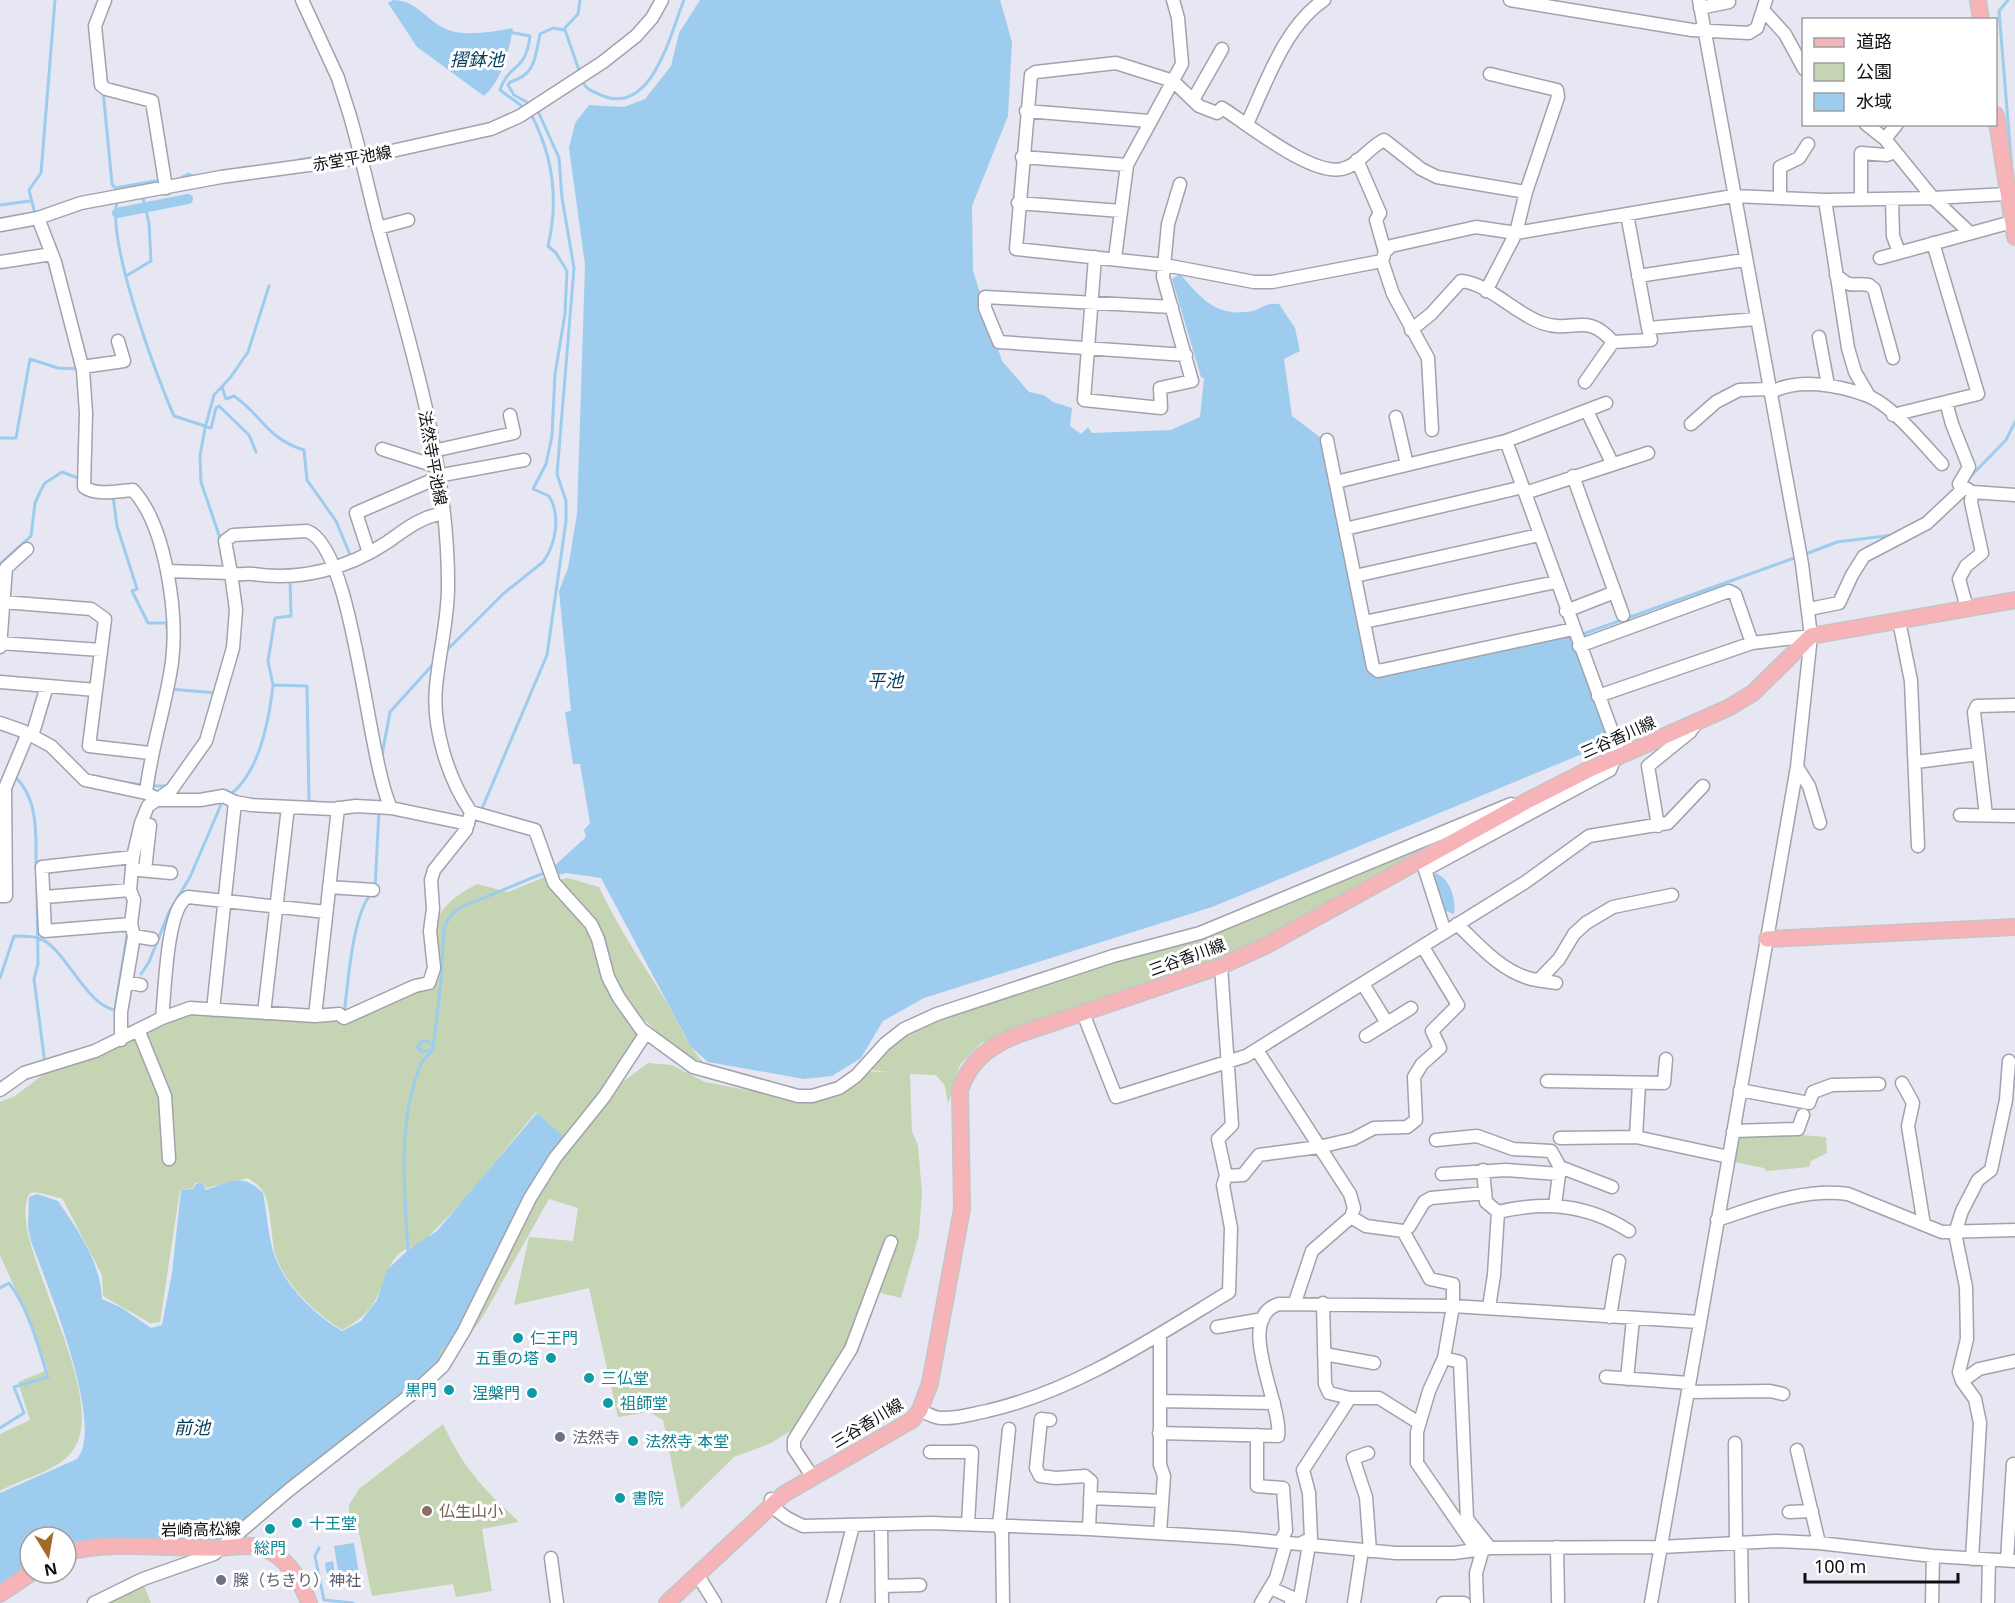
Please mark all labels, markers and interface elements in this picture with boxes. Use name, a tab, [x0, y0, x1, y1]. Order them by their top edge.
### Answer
legend	[1802, 18, 1997, 126]
text: 道路	[1856, 29, 1892, 53]
water label: 摺鉢池	[450, 47, 506, 71]
text: 公園	[1856, 59, 1892, 83]
text: 水域	[1856, 89, 1892, 113]
street label: 赤堂平池線	[311, 140, 393, 176]
street label: 法然寺平池線	[414, 409, 452, 507]
water label: 平池	[867, 668, 905, 692]
street label: 三谷香川線	[1577, 711, 1659, 763]
street label: 三谷香川線	[1146, 933, 1228, 981]
place label: 仁王門	[530, 1327, 578, 1349]
marker: 仁王門	[511, 1331, 525, 1345]
place label: 五重の塔	[475, 1347, 539, 1369]
marker: 五重の塔	[544, 1351, 558, 1365]
place label: 三仏堂	[601, 1367, 649, 1389]
marker: 三仏堂	[582, 1371, 596, 1385]
place label: 黒門	[405, 1379, 437, 1401]
place label: 涅槃門	[472, 1382, 520, 1404]
marker: 黒門	[442, 1383, 456, 1397]
marker: 涅槃門	[525, 1386, 539, 1400]
place label: 祖師堂	[620, 1392, 668, 1414]
street label: 三谷香川線	[827, 1393, 907, 1453]
marker: 祖師堂	[601, 1396, 615, 1410]
water label: 前池	[174, 1415, 212, 1439]
place label: 法然寺	[572, 1426, 620, 1448]
marker: 法然寺	[553, 1430, 567, 1444]
place label: 法然寺 本堂	[645, 1430, 729, 1452]
marker: 法然寺 本堂	[626, 1434, 640, 1448]
place label: 書院	[632, 1487, 664, 1509]
marker: 書院	[613, 1491, 627, 1505]
place label: 仏生山小	[439, 1500, 503, 1522]
marker: 仏生山小	[420, 1504, 434, 1518]
place label: 十王堂	[309, 1512, 357, 1534]
marker: 十王堂	[290, 1516, 304, 1530]
street label: 岩崎高松線	[161, 1517, 241, 1541]
marker: 総門	[263, 1522, 277, 1536]
north arrow	[18, 1525, 78, 1585]
place label: 総門	[254, 1537, 286, 1559]
scale bar	[1805, 1546, 1958, 1584]
text: 100 m	[1814, 1554, 1866, 1578]
text: N	[42, 1558, 59, 1582]
place label: 榺（ちきり）神社	[233, 1569, 361, 1591]
marker: 榺（ちきり）神社	[214, 1573, 228, 1587]

